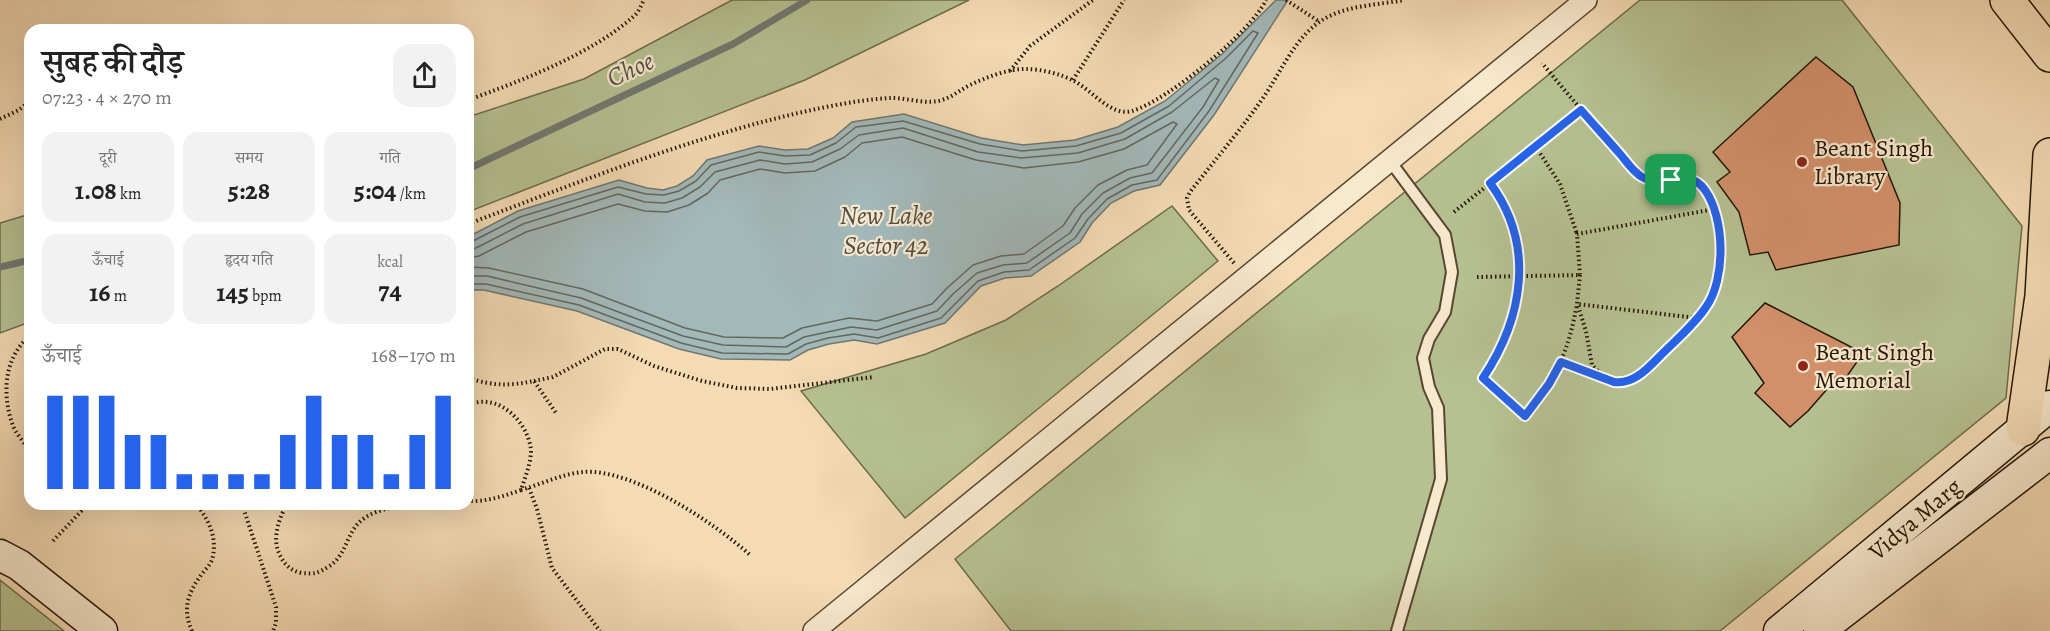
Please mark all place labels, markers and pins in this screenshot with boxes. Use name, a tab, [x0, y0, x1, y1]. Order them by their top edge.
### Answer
place label: Beant Singh Library	[1814, 132, 1933, 192]
pin	[1645, 154, 1696, 205]
marker: Beant Singh Library	[1795, 155, 1809, 169]
place label: Beant Singh Memorial	[1815, 336, 1934, 396]
marker: Beant Singh Memorial	[1796, 359, 1810, 373]

